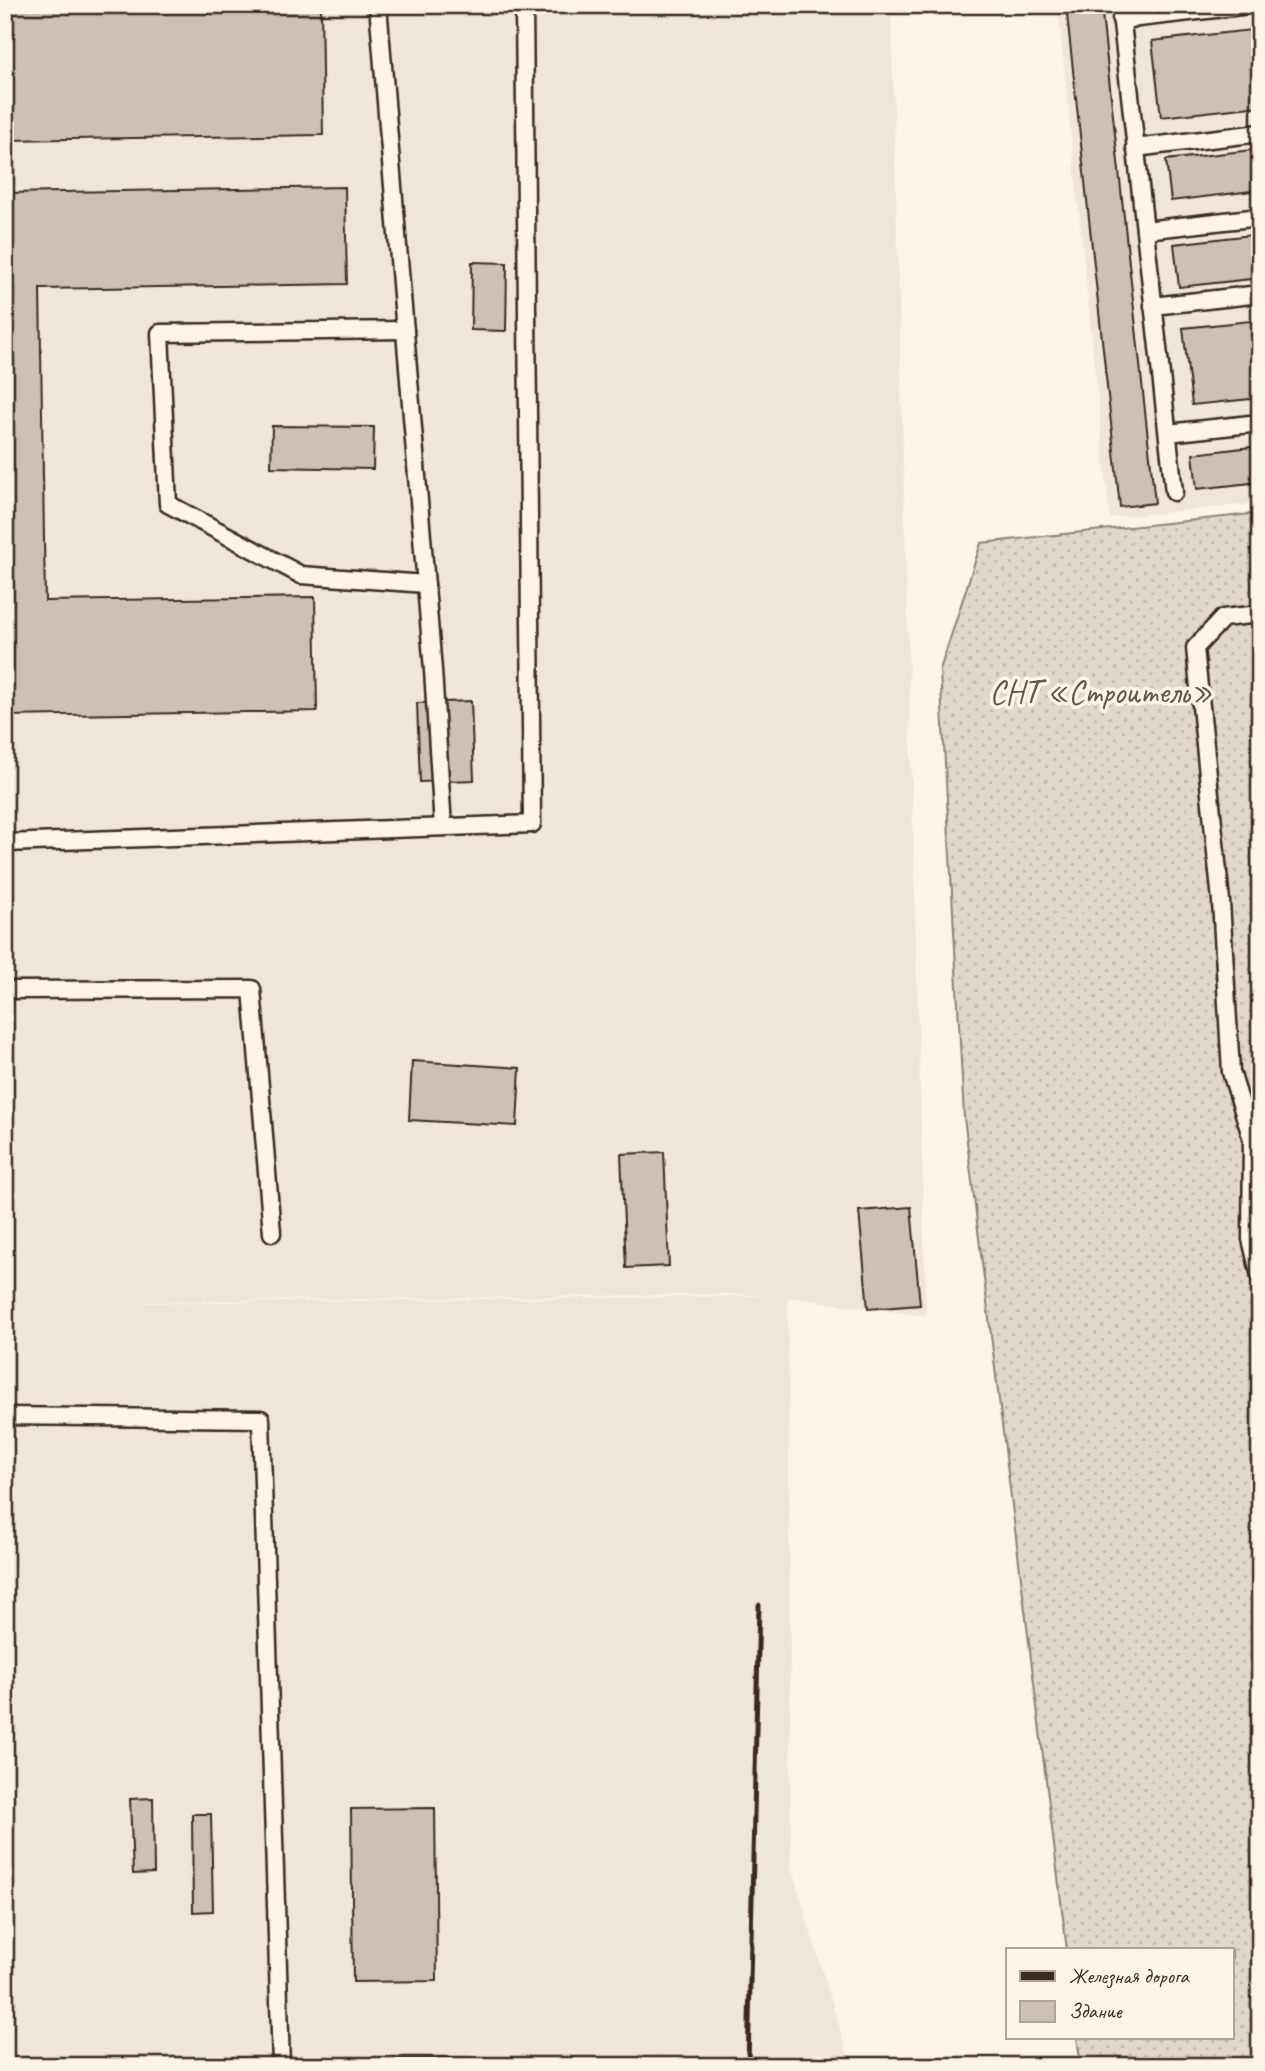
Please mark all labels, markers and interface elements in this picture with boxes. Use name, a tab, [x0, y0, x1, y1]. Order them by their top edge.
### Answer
park label: СНТ «Строитель»	[989, 671, 1213, 713]
legend	[1006, 1948, 1234, 2039]
text: Железная дорога	[1069, 1963, 1190, 1989]
text: Здание	[1069, 1998, 1123, 2024]

